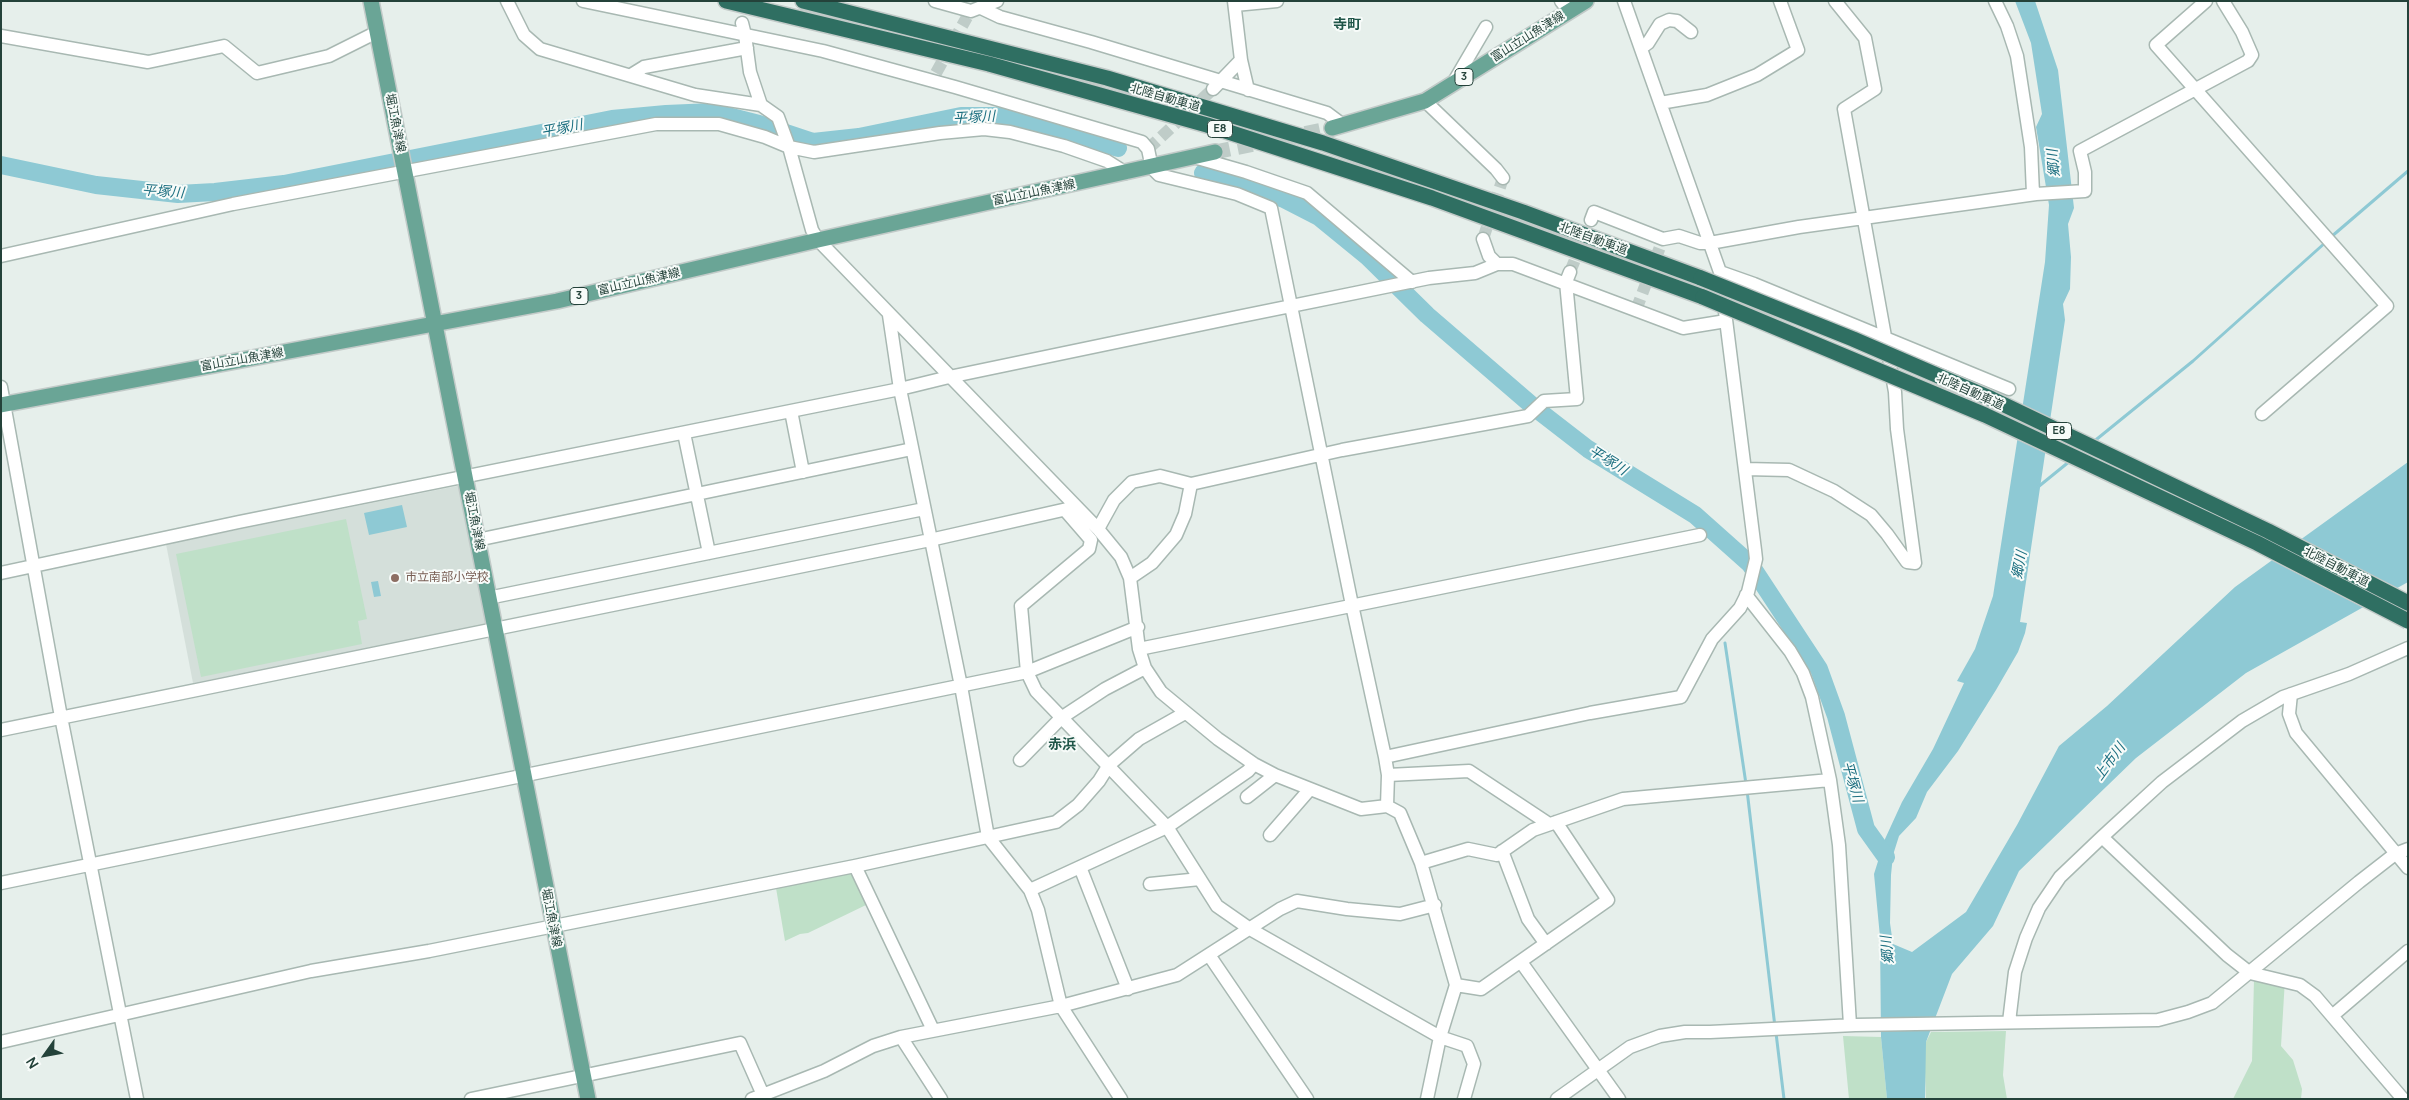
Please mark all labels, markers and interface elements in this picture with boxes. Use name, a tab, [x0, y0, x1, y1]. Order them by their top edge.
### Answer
street label: 富山立山魚津線	[1489, 9, 1567, 65]
district label: 寺町	[1333, 17, 1361, 33]
road number: 3	[1455, 68, 1473, 86]
street label: 北陸自動車道	[1128, 81, 1202, 115]
street label: 堀江魚津線	[382, 92, 408, 154]
water label: 平塚川	[953, 109, 995, 127]
water label: 平塚川	[540, 117, 584, 141]
road number: E8	[1208, 120, 1232, 138]
water label: 郷川	[2044, 148, 2064, 178]
street label: 富山立山魚津線	[991, 177, 1077, 209]
water label: 平塚川	[141, 182, 185, 202]
street label: 北陸自動車道	[1557, 220, 1629, 258]
street label: 富山立山魚津線	[596, 266, 682, 298]
road number: 3	[570, 288, 588, 304]
street label: 富山立山魚津線	[199, 346, 285, 374]
street label: 北陸自動車道	[1934, 371, 2006, 413]
road number: E8	[2046, 422, 2072, 440]
water label: 平塚川	[1586, 443, 1630, 479]
street label: 堀江魚津線	[461, 490, 487, 552]
street label: 北陸自動車道	[2301, 544, 2371, 590]
water label: 郷川	[2009, 550, 2031, 580]
place label: 市立南部小学校	[405, 571, 489, 585]
marker: 市立南部小学校	[389, 572, 401, 584]
district label: 赤浜	[1048, 737, 1076, 753]
water label: 上市川	[2091, 740, 2129, 784]
water label: 平塚川	[1838, 759, 1866, 805]
street label: 堀江魚津線	[538, 887, 564, 949]
water label: 郷川	[1878, 935, 1898, 965]
north arrow	[20, 1030, 70, 1080]
text: N	[21, 1054, 43, 1073]

